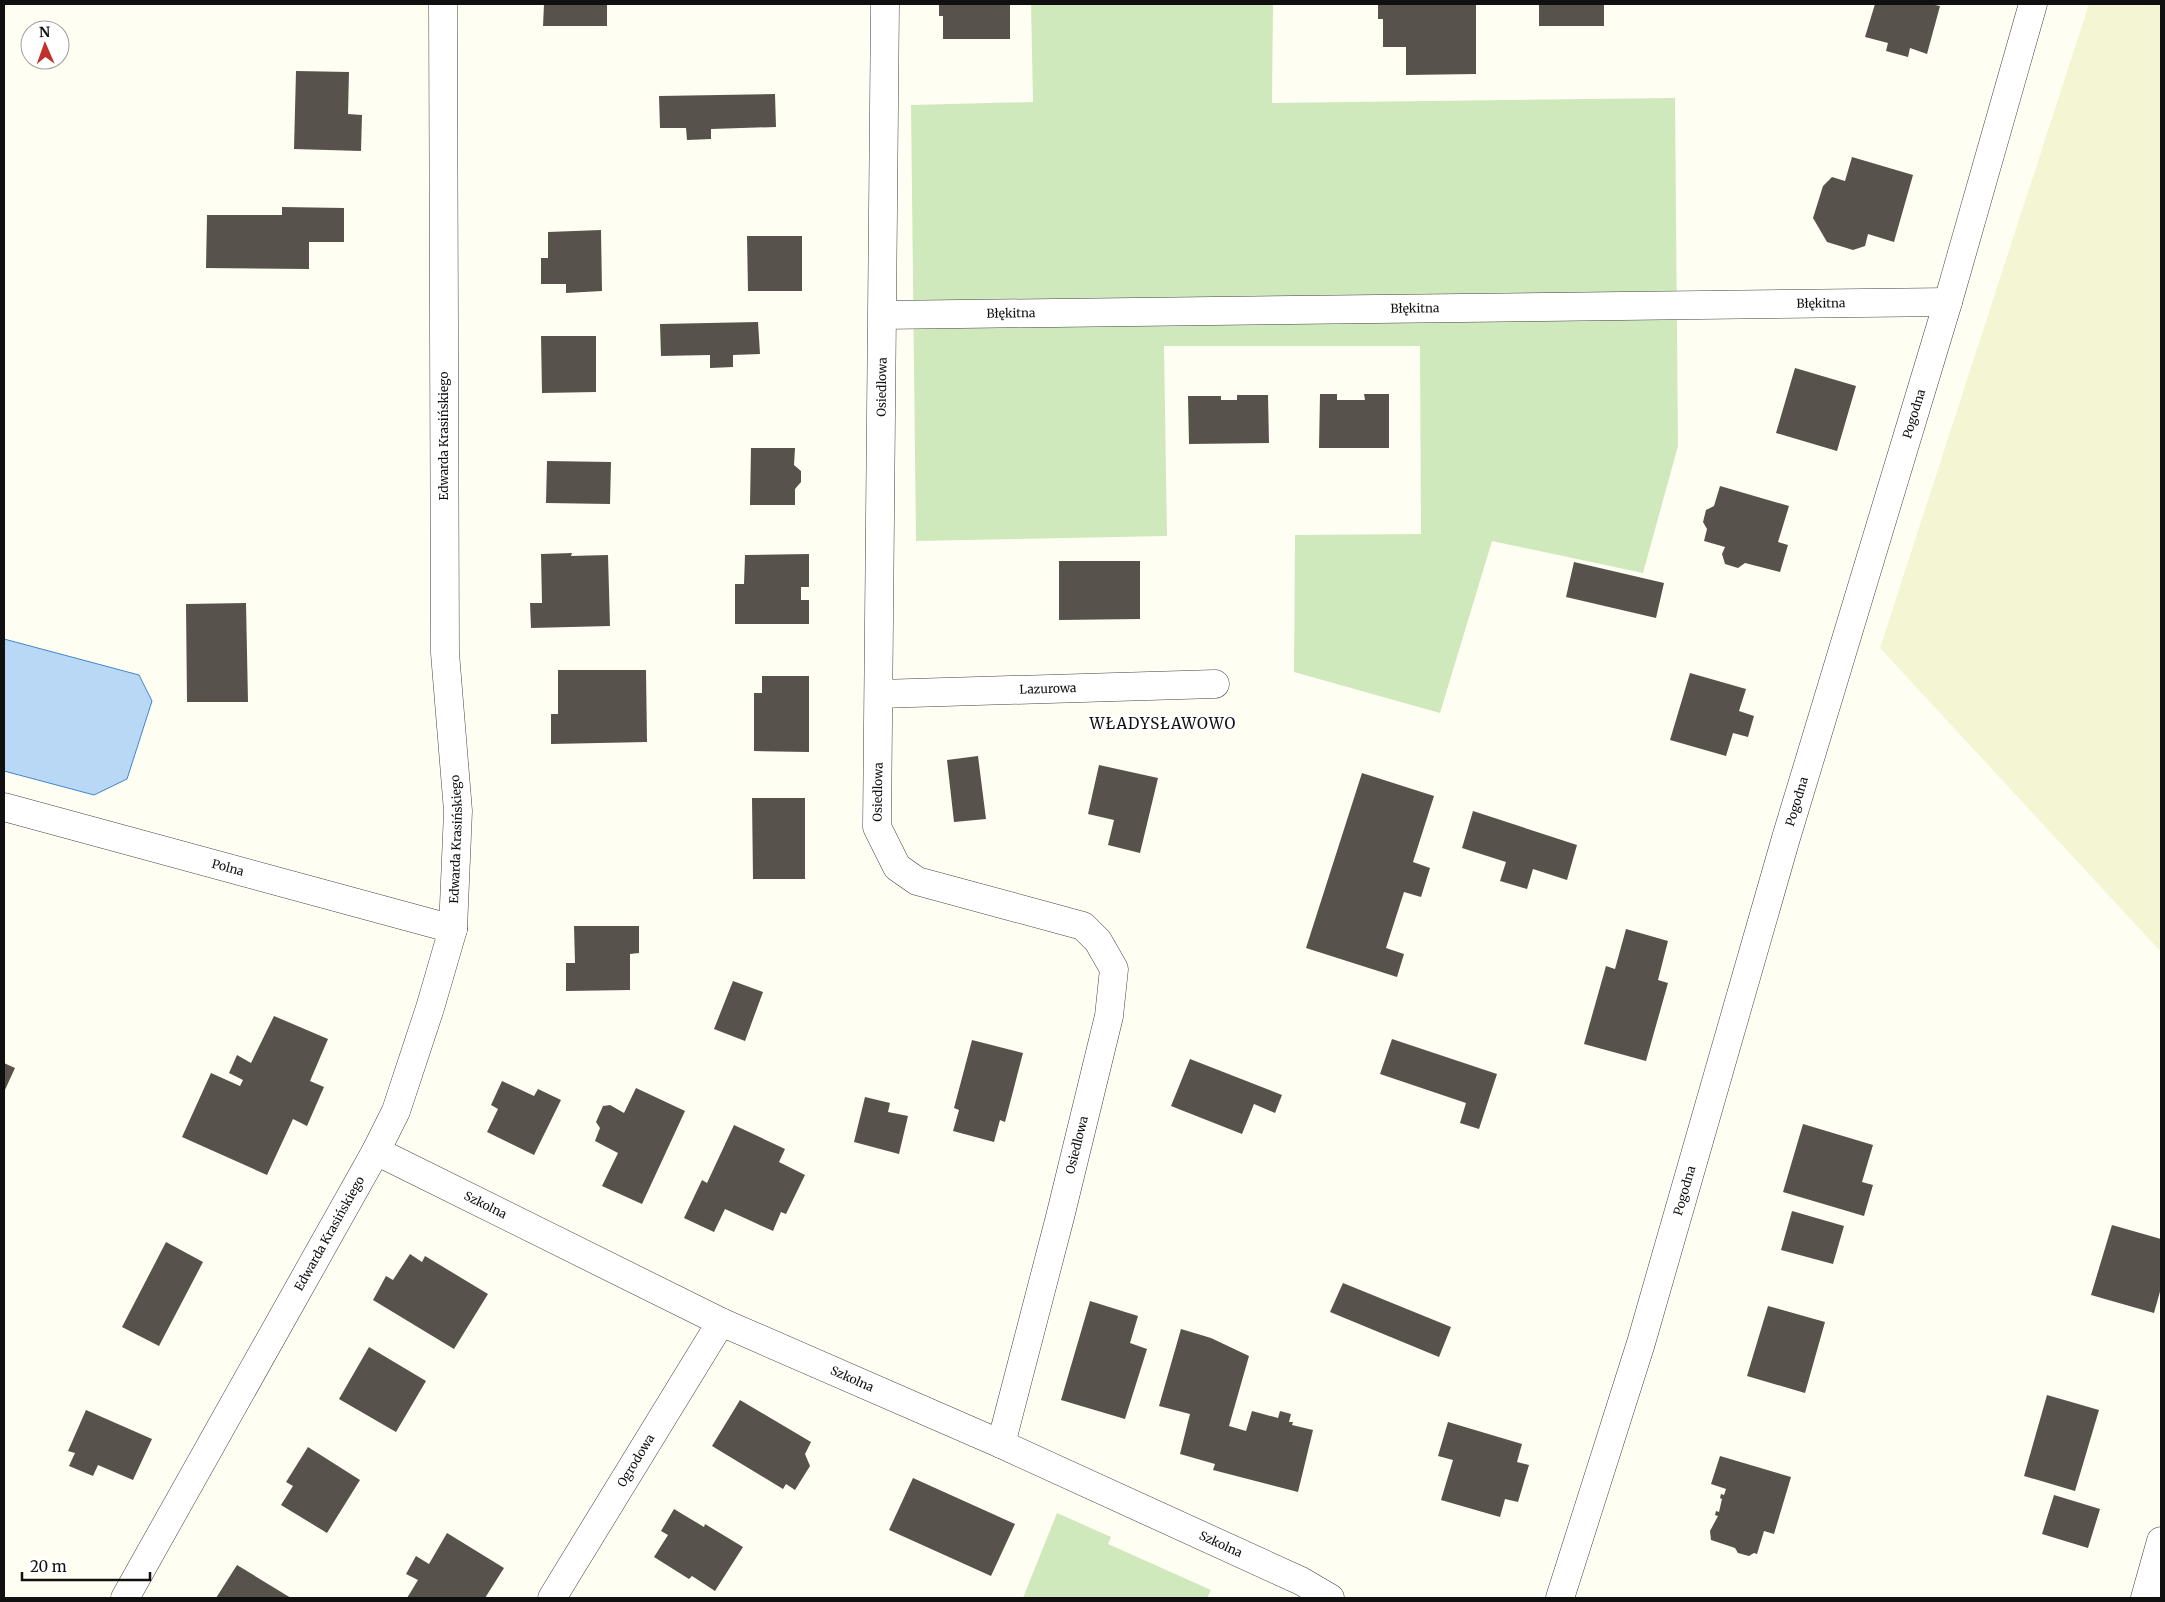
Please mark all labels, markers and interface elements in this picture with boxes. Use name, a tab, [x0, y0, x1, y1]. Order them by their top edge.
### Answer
north arrow	[20, 20, 70, 70]
text: N	[39, 23, 50, 41]
street label: Błękitna	[1796, 295, 1846, 311]
street label: Błękitna	[1390, 300, 1440, 316]
street label: Błękitna	[986, 305, 1036, 321]
street label: Osiedlowa	[873, 357, 890, 417]
street label: Edwarda Krasińskiego	[436, 372, 451, 500]
street label: Pogodna	[1899, 387, 1928, 440]
street label: Lazurowa	[1019, 680, 1077, 697]
district label: WŁADYSŁAWOWO	[1089, 714, 1236, 733]
street label: Osiedlowa	[869, 762, 886, 822]
street label: Edwarda Krasińskiego	[446, 774, 465, 904]
street label: Pogodna	[1782, 774, 1811, 828]
street label: Polna	[210, 856, 246, 879]
street label: Osiedlowa	[1062, 1114, 1091, 1175]
street label: Pogodna	[1670, 1164, 1699, 1217]
street label: Edwarda Krasińskiego	[291, 1173, 367, 1293]
street label: Szkolna	[462, 1188, 510, 1222]
street label: Szkolna	[828, 1363, 877, 1395]
street label: Ogrodowa	[614, 1431, 658, 1490]
street label: Szkolna	[1197, 1528, 1245, 1560]
scale bar	[22, 1550, 150, 1582]
text: 20 m	[30, 1557, 67, 1576]

